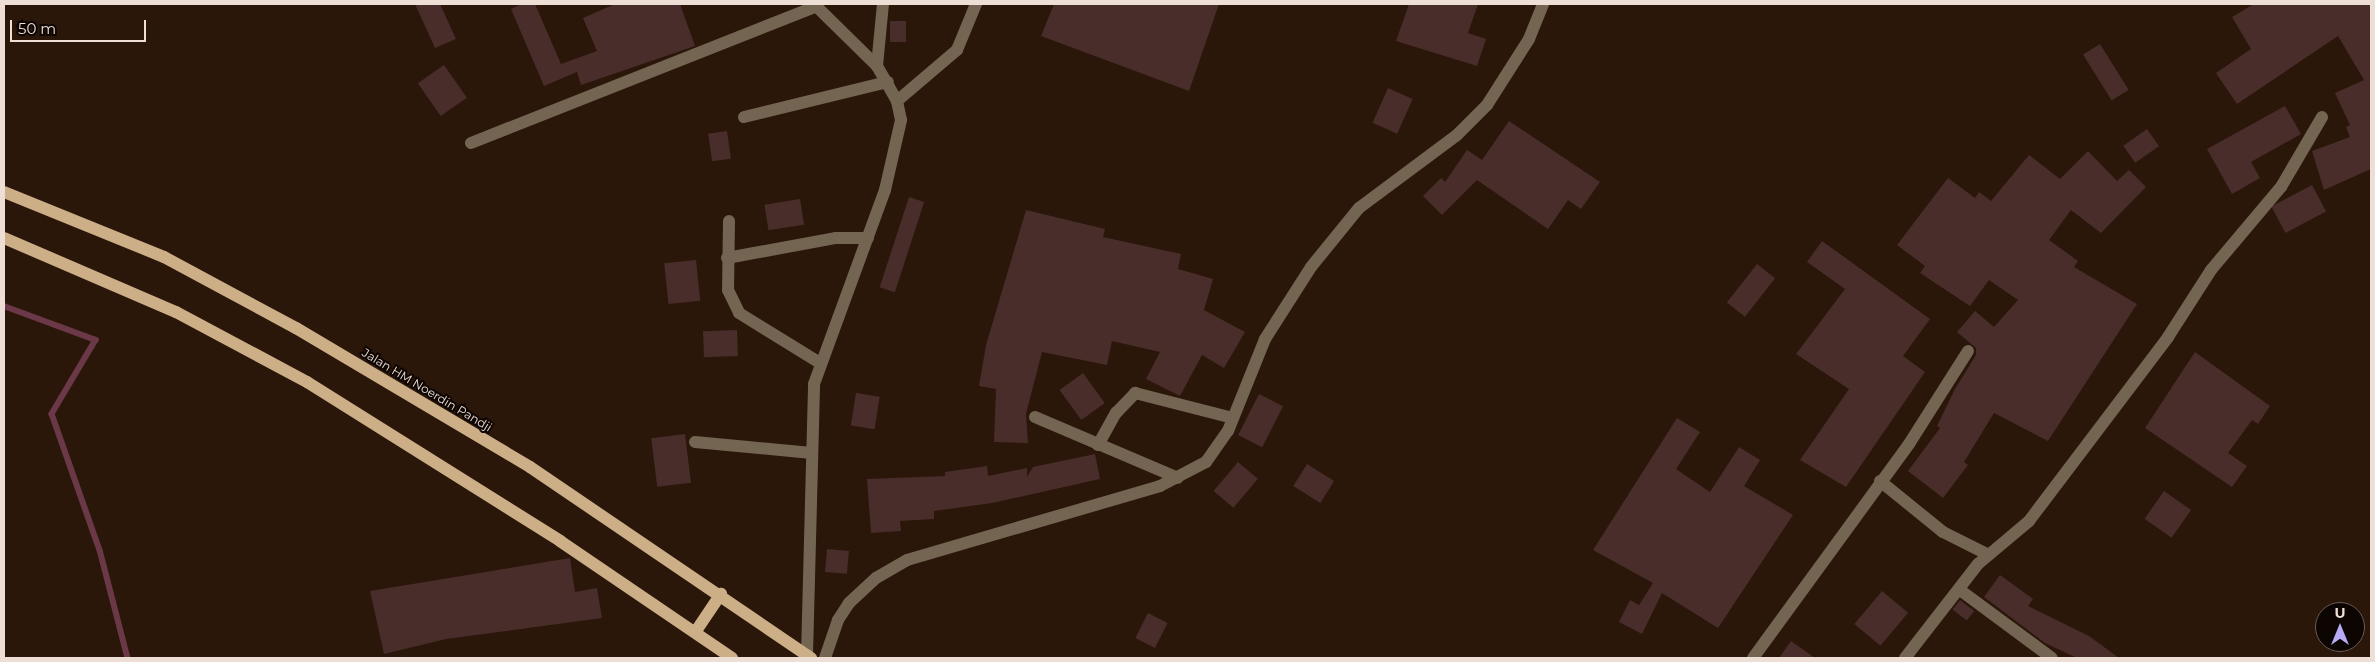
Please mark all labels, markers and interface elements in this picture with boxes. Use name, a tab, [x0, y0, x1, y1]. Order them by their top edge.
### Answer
scale bar	[12, 10, 149, 42]
text: 50 m	[18, 19, 56, 38]
street label: Jalan HM Noerdin Pandji	[359, 345, 495, 435]
north arrow	[2315, 602, 2365, 652]
text: U	[2334, 604, 2346, 622]

